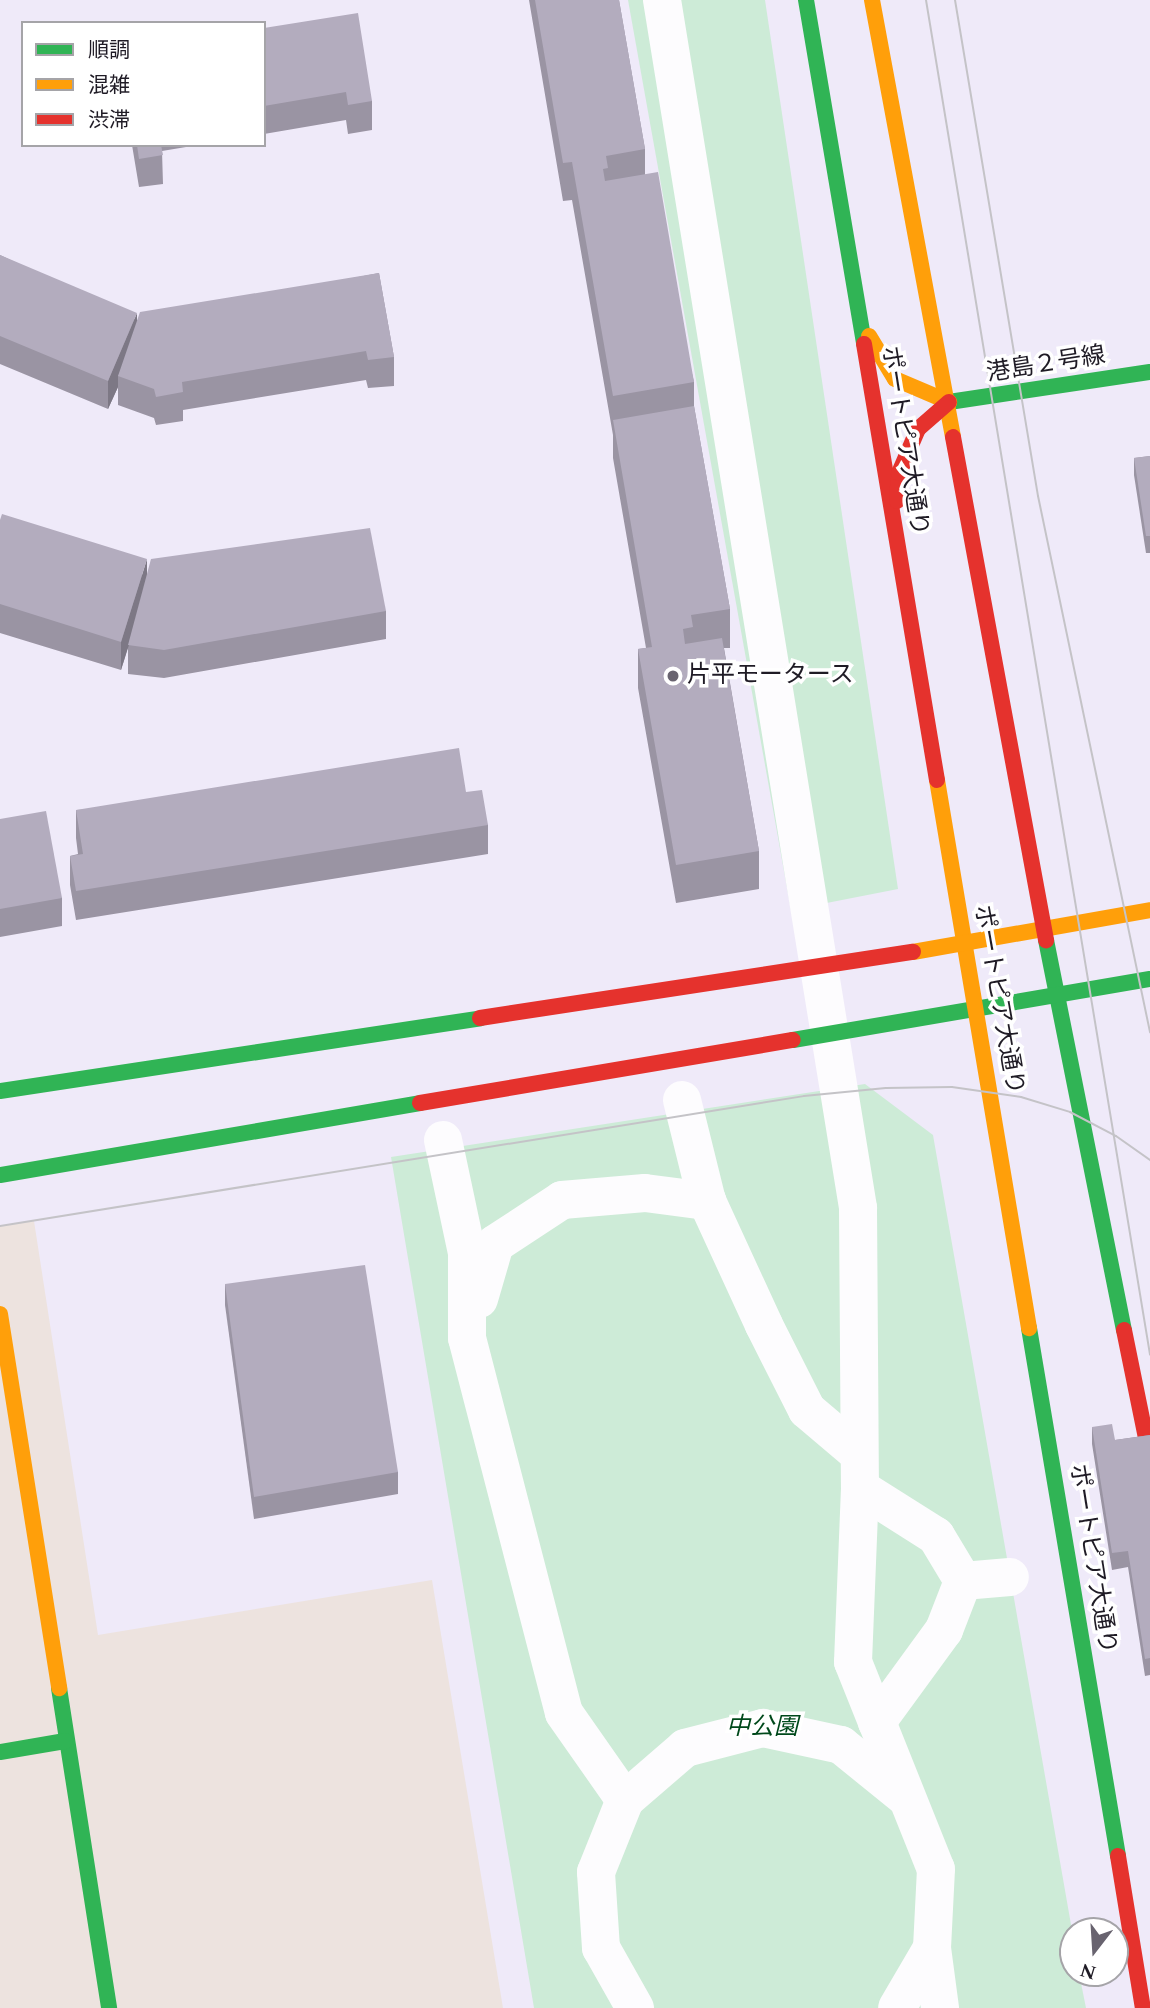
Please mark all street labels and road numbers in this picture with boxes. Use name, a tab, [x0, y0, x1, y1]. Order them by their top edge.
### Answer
street label: 港島２号線	[984, 341, 1108, 389]
street label: ポートピア大通り	[875, 344, 933, 538]
street label: ポートピア大通り	[967, 903, 1029, 1097]
street label: ポートピア大通り	[1063, 1462, 1121, 1656]

